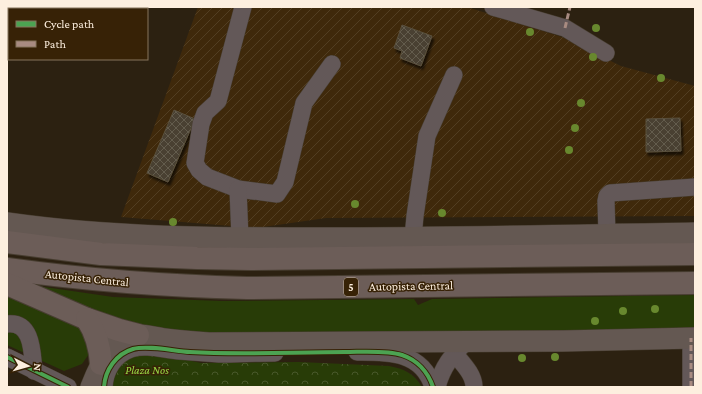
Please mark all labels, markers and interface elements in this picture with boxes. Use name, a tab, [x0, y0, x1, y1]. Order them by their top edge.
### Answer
legend	[8, 8, 148, 60]
text: Cycle path	[44, 17, 95, 31]
text: Path	[44, 37, 66, 51]
street label: Autopista Central	[44, 267, 130, 289]
road number: 5	[344, 278, 358, 296]
street label: Autopista Central	[369, 278, 453, 294]
north arrow	[8, 346, 48, 386]
text: N	[32, 363, 44, 372]
park label: Plaza Nos	[125, 363, 169, 377]

